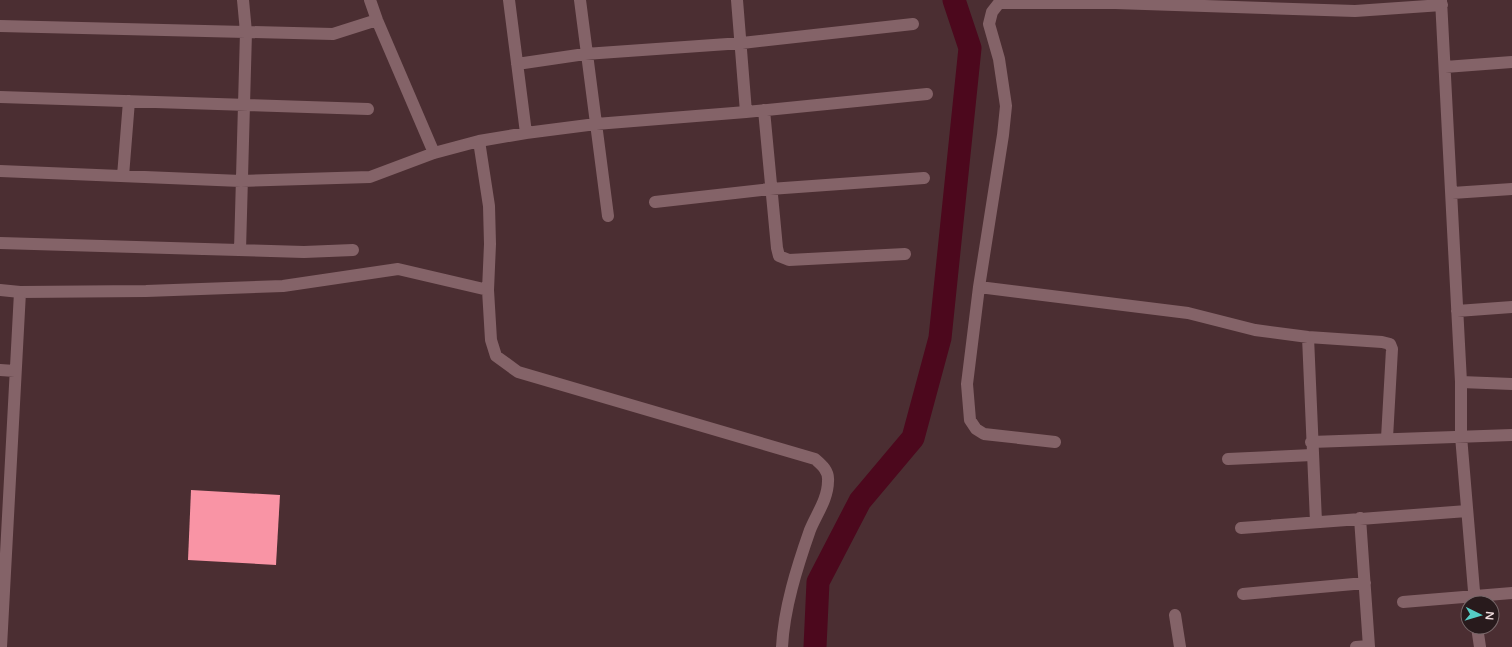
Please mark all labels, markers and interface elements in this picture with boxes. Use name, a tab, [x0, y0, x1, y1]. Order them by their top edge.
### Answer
north arrow	[1460, 595, 1500, 635]
text: N	[1483, 611, 1496, 621]

